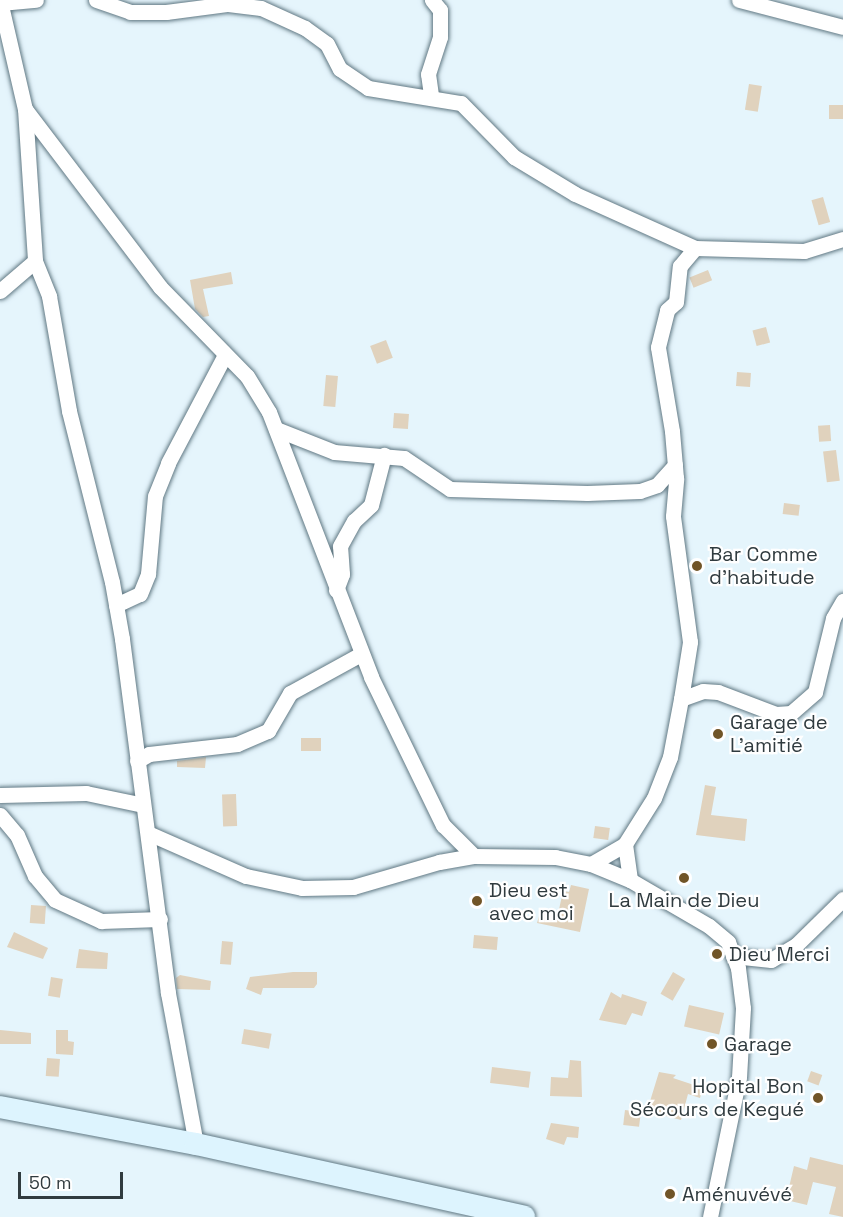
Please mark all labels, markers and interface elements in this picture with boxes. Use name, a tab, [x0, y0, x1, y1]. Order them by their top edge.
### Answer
place label: Bar Comme d'habitude	[709, 542, 818, 589]
marker: Bar Comme d'habitude	[690, 559, 704, 573]
place label: Garage de L'amitié	[730, 710, 828, 757]
marker: Garage de L'amitié	[711, 727, 725, 741]
marker: La Main de Dieu	[677, 871, 691, 885]
place label: Dieu est avec moi	[489, 878, 574, 925]
place label: La Main de Dieu	[609, 888, 759, 912]
marker: Dieu est avec moi	[470, 894, 484, 908]
place label: Dieu Merci	[729, 942, 830, 966]
marker: Dieu Merci	[710, 947, 724, 961]
place label: Garage	[724, 1032, 792, 1056]
marker: Garage	[705, 1037, 719, 1051]
place label: Hopital Bon Sécours de Kegué	[630, 1074, 804, 1121]
marker: Hopital Bon Sécours de Kegué	[809, 1089, 827, 1107]
scale bar	[21, 1160, 126, 1198]
text: 50 m	[29, 1171, 71, 1194]
place label: Aménuvévé	[682, 1182, 792, 1206]
marker: Aménuvévé	[663, 1187, 677, 1201]

